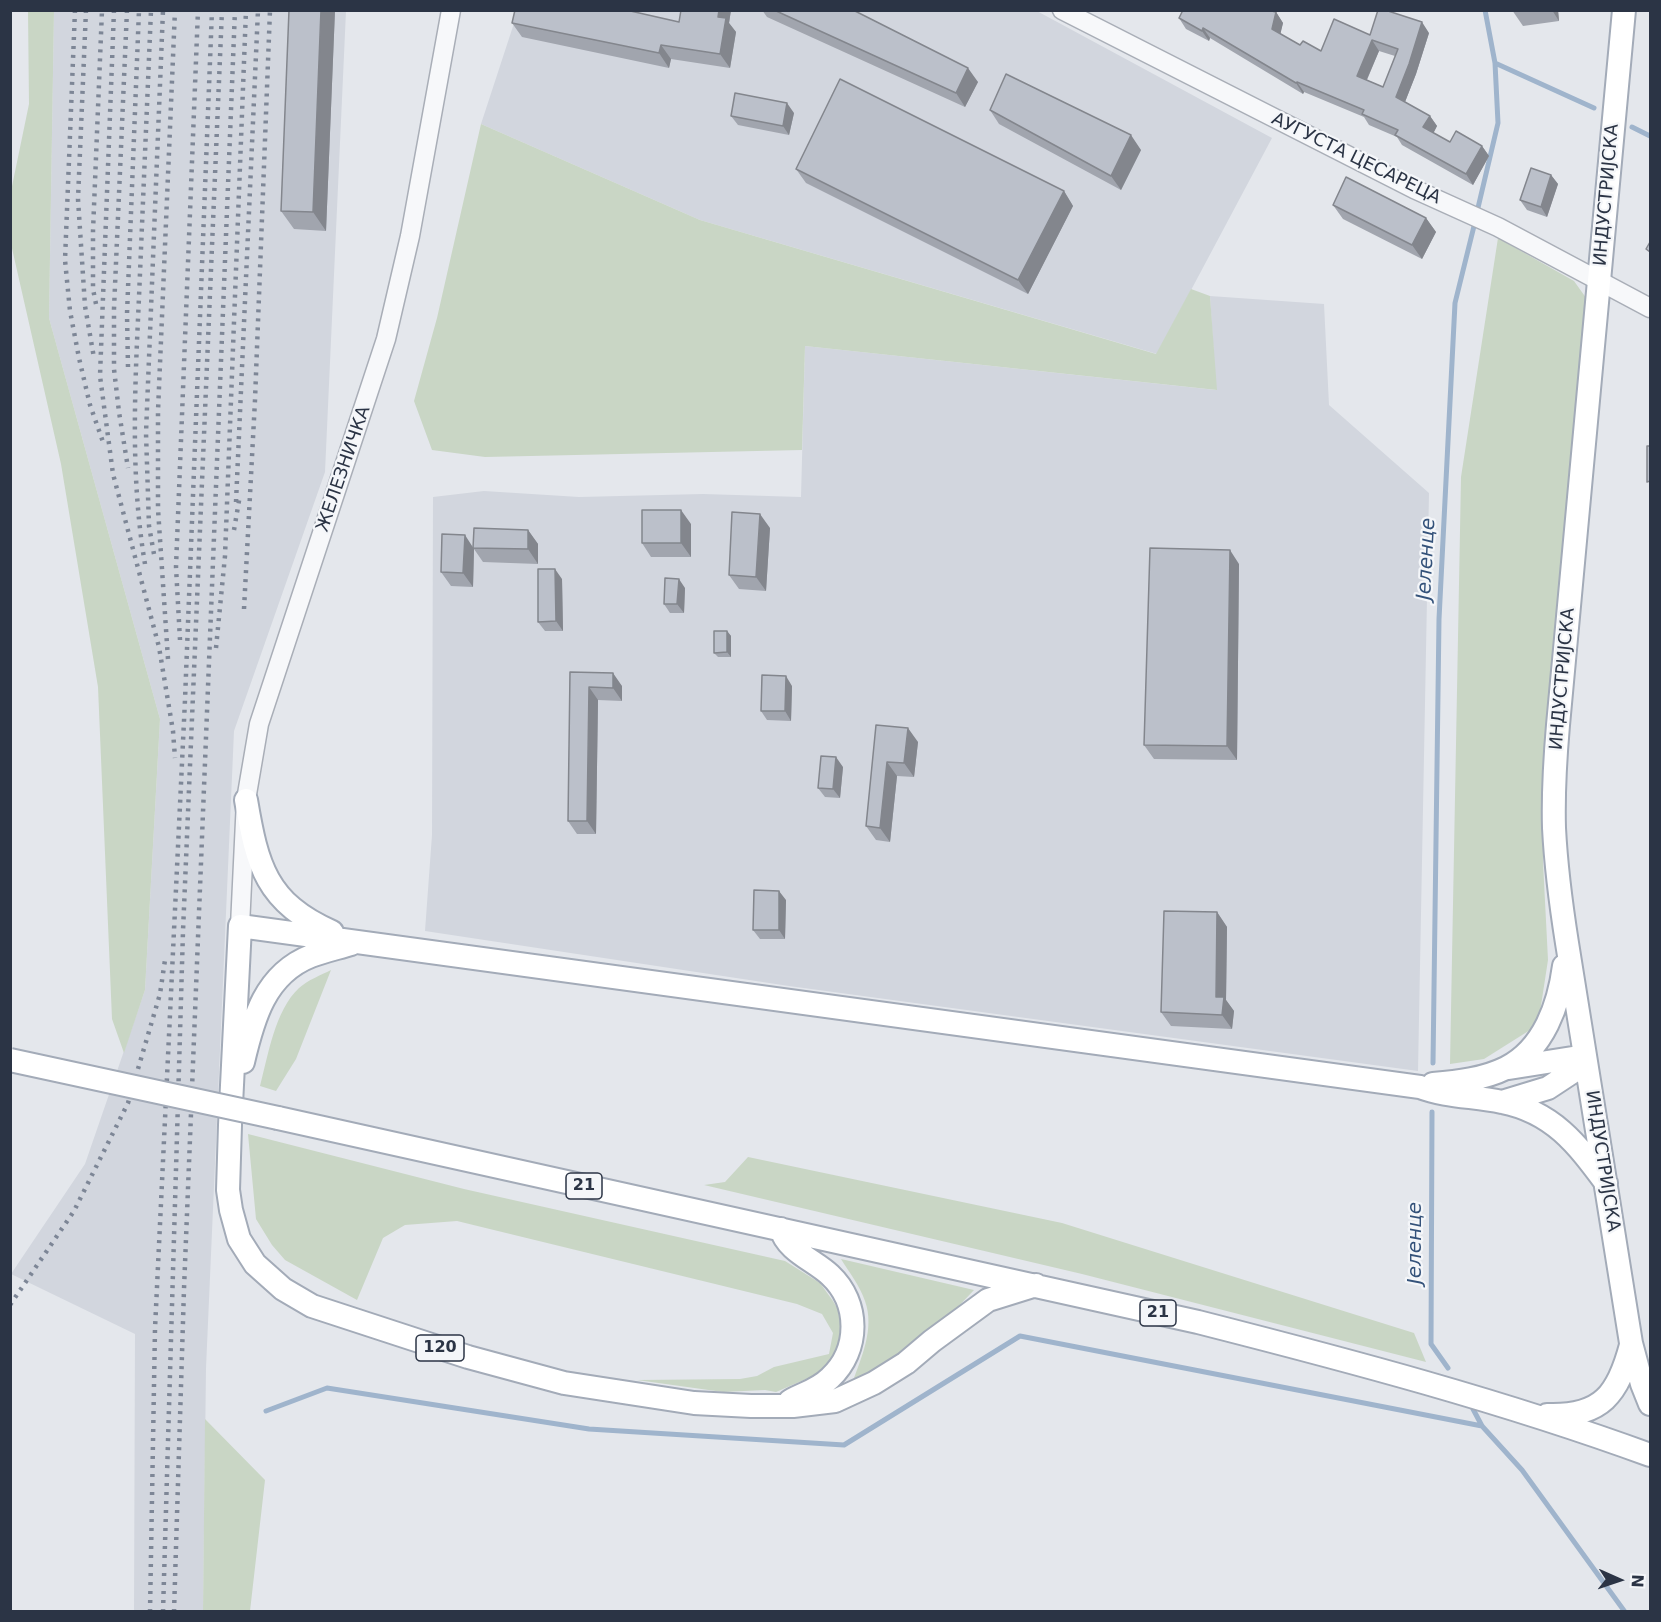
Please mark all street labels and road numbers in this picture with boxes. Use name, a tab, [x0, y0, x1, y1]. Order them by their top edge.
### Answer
street label: АУГУСТА ЦЕСАРЕЦА	[1268, 109, 1444, 209]
street label: ИНДУСТРИЈСКА	[1590, 123, 1624, 267]
street label: ЖЕЛЕЗНИЧКА	[312, 403, 376, 535]
street label: ИНДУСТРИЈСКА	[1546, 607, 1580, 751]
street label: ИНДУСТРИЈСКА	[1580, 1089, 1624, 1233]
road number: 21	[566, 1173, 602, 1199]
road number: 21	[1140, 1300, 1176, 1326]
road number: 120	[416, 1335, 464, 1361]

